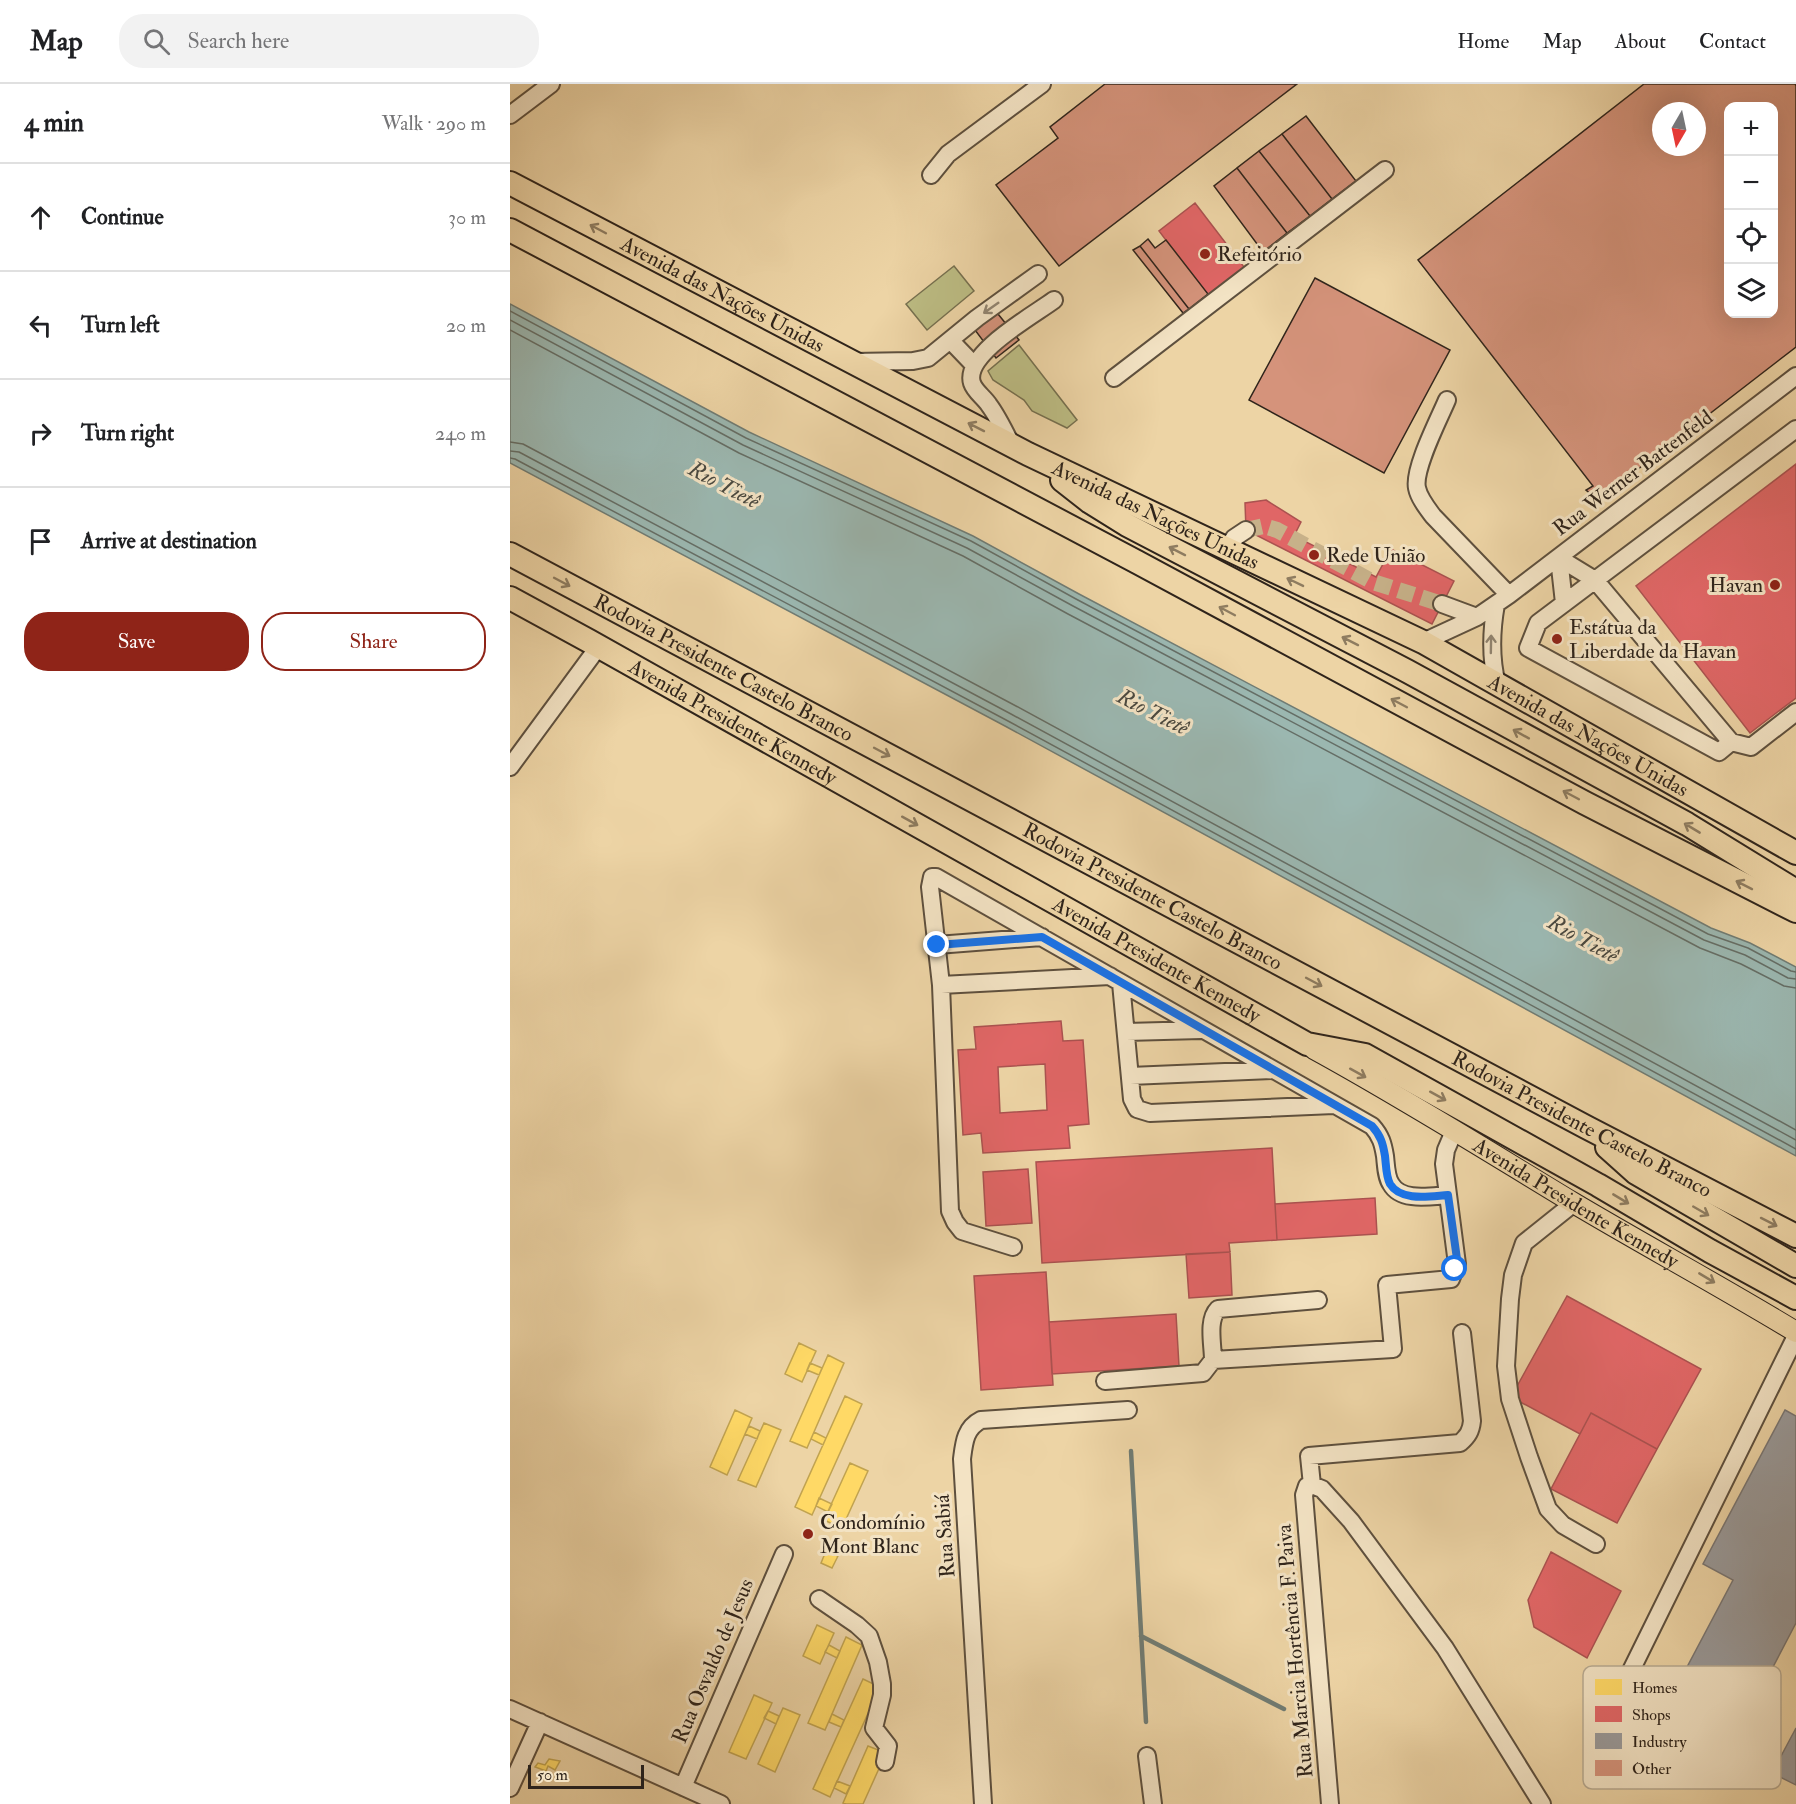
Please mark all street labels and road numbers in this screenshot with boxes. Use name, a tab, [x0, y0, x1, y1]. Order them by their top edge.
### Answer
street label: Avenida das Nações Unidas	[615, 229, 829, 359]
street label: Rua Werner Battenfeld	[1548, 404, 1719, 542]
street label: Avenida das Nações Unidas	[1047, 454, 1264, 576]
street label: Rodovia Presidente Castelo Branco	[589, 588, 858, 748]
street label: Avenida Presidente Kennedy	[623, 652, 843, 791]
street label: Avenida das Nações Unidas	[1482, 668, 1693, 803]
street label: Rodovia Presidente Castelo Branco	[1018, 816, 1287, 976]
street label: Avenida Presidente Kennedy	[1047, 890, 1266, 1029]
street label: Rodovia Presidente Castelo Branco	[1447, 1045, 1717, 1203]
street label: Avenida Presidente Kennedy	[1467, 1131, 1684, 1275]
street label: Rua Sabiá	[929, 1493, 961, 1579]
street label: Rua Marcia Hortência F. Paiva	[1270, 1523, 1320, 1779]
street label: Rua Osvaldo de Jesus	[666, 1574, 760, 1748]

